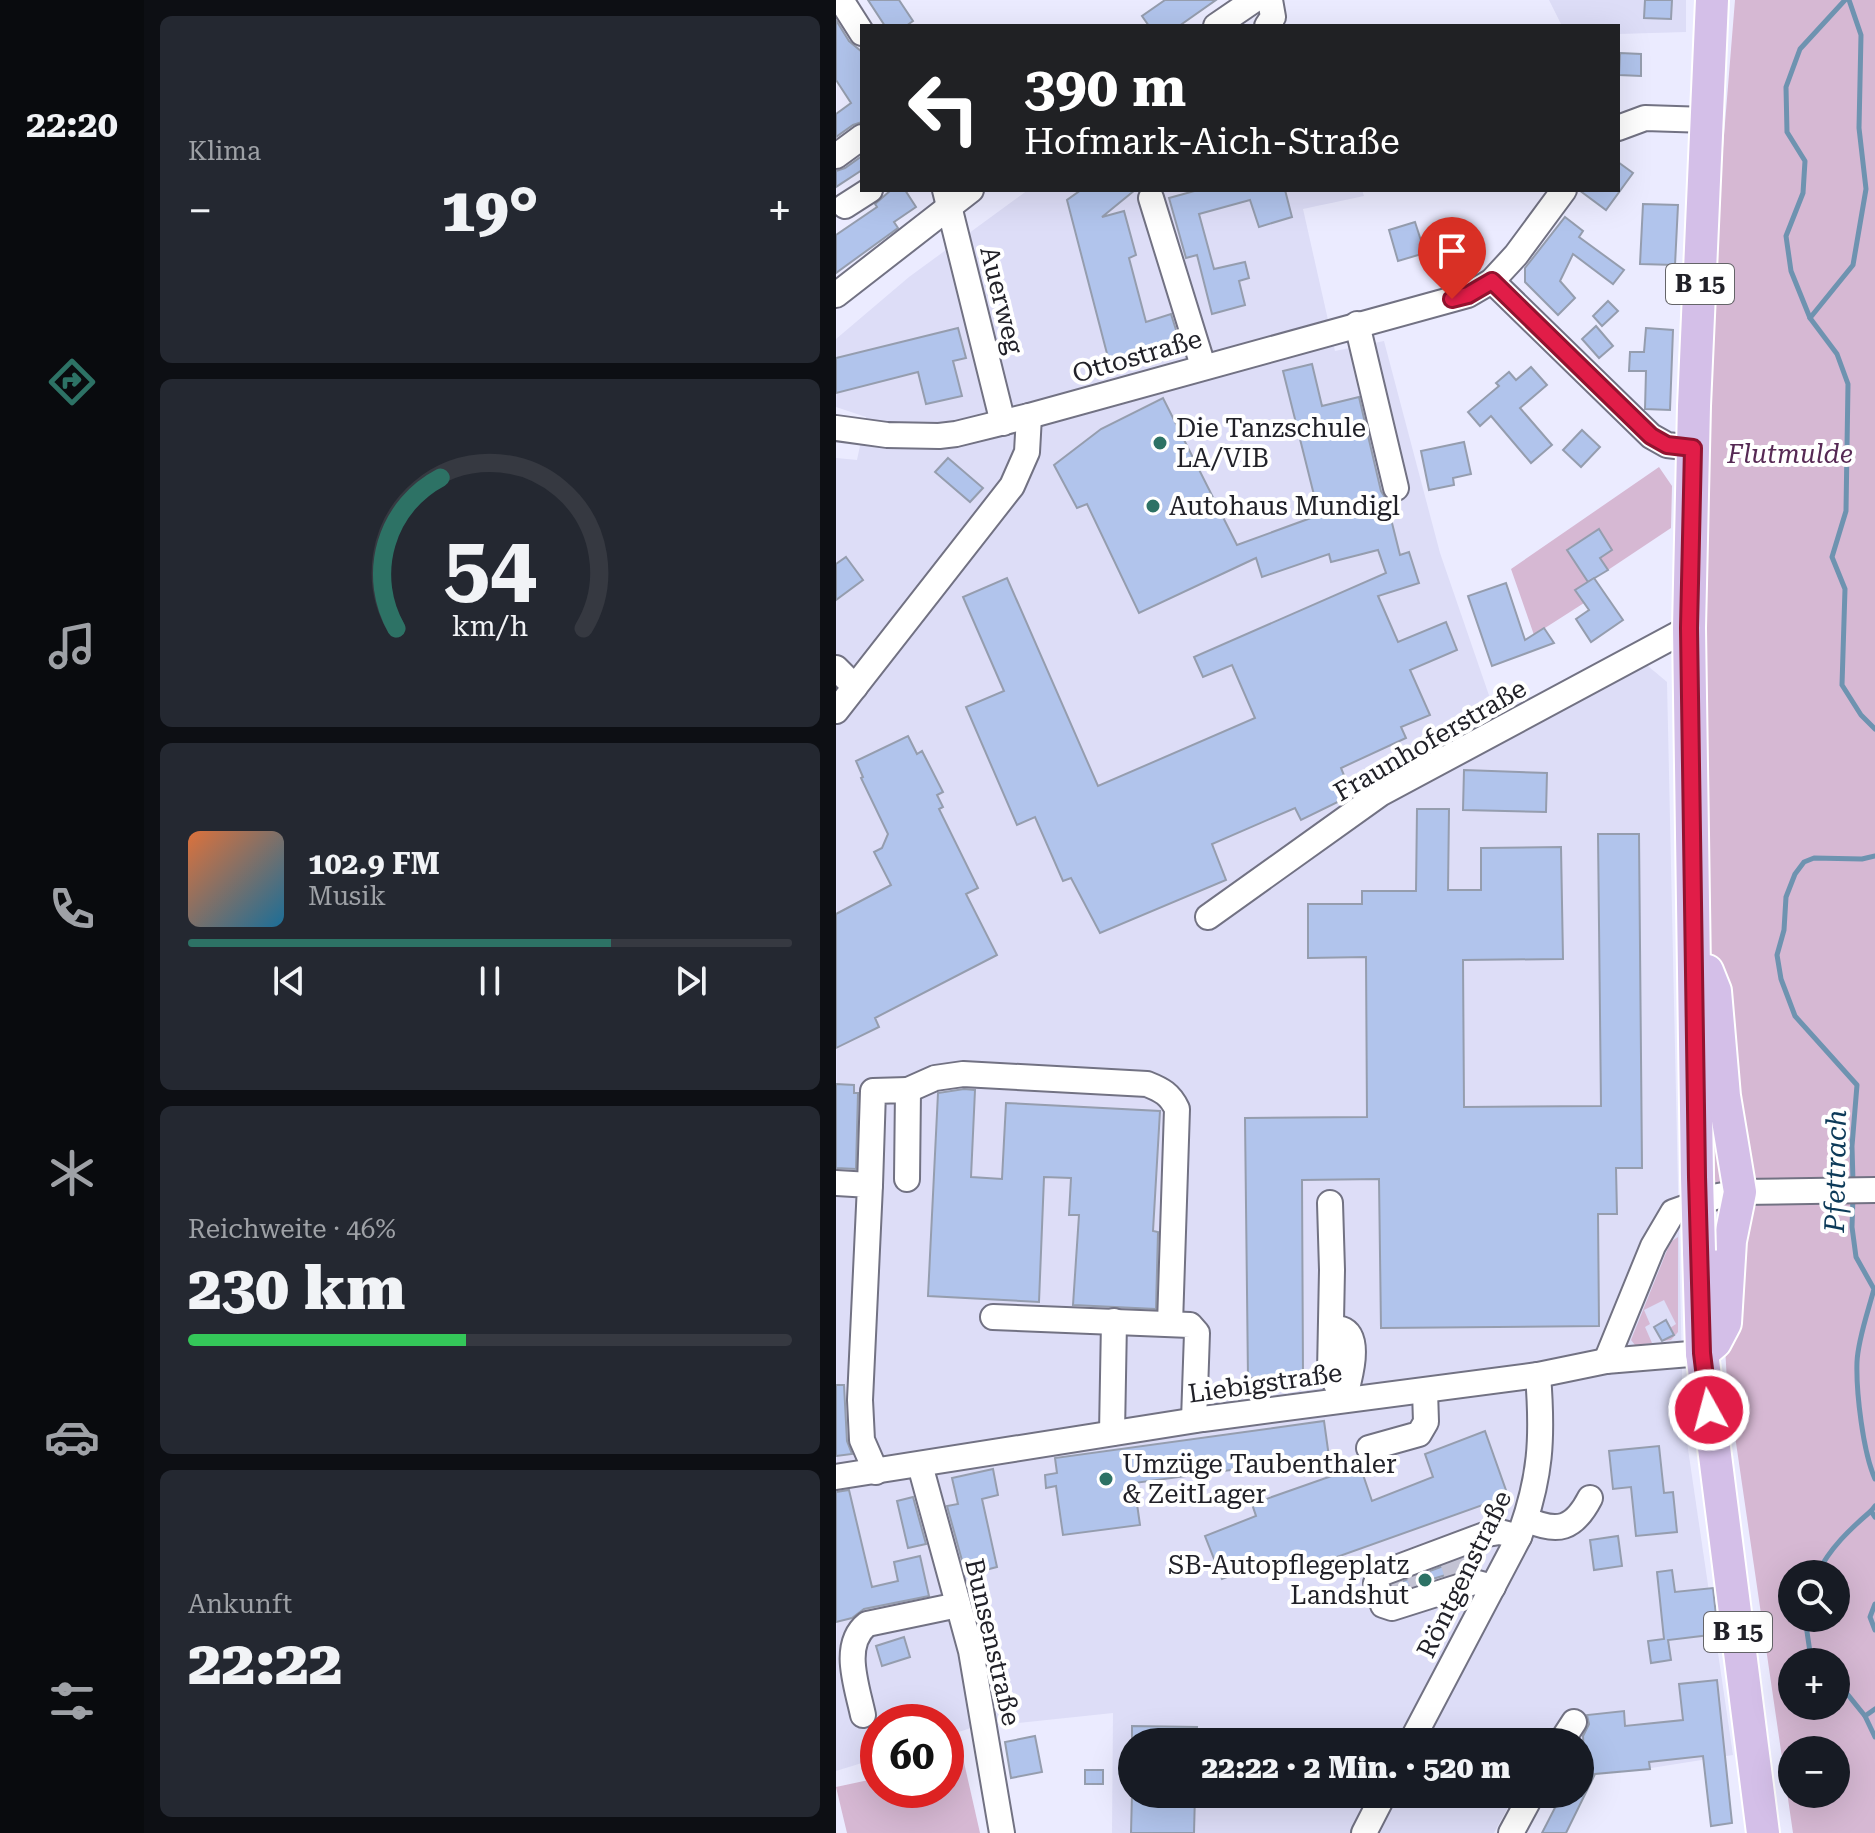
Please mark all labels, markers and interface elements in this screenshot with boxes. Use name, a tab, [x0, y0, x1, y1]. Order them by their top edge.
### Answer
text: 390 m	[1024, 54, 1186, 120]
icon: left	[892, 56, 996, 160]
text: 22:20	[26, 104, 118, 146]
text: Hofmark-Aich-Straße	[1024, 121, 1400, 163]
text: Klima	[188, 136, 261, 166]
text: 19°	[441, 175, 539, 246]
text: −	[188, 185, 213, 237]
text: +	[767, 185, 792, 237]
pin	[1418, 217, 1486, 299]
icon: arrive	[1430, 229, 1474, 273]
street label: Auerweg	[974, 243, 1030, 357]
road number: B 15	[1666, 264, 1734, 304]
street label: Ottostraße	[1069, 323, 1205, 389]
icon: directions	[44, 354, 100, 410]
place label: Die Tanzschule LA/VIB	[1176, 413, 1366, 473]
marker: Die Tanzschule LA/VIB	[1151, 434, 1169, 452]
park label: Flutmulde	[1726, 439, 1853, 469]
place label: Autohaus Mundigl	[1169, 491, 1400, 521]
marker: Autohaus Mundigl	[1144, 497, 1162, 515]
text: 54	[443, 518, 537, 615]
text: km/h	[452, 609, 528, 643]
icon: music	[44, 618, 100, 674]
street label: Fraunhoferstraße	[1329, 673, 1531, 807]
text: 102.9 FM	[308, 846, 440, 881]
icon: phone	[44, 881, 100, 937]
text: Musik	[308, 881, 386, 911]
icon: previous	[267, 959, 311, 1003]
icon: pause	[468, 959, 512, 1003]
icon: next	[669, 959, 713, 1003]
water label: Pfettrach	[1818, 1109, 1853, 1234]
icon: climate	[44, 1145, 100, 1201]
text: Reichweite · 46%	[188, 1214, 396, 1244]
text: 230 km	[188, 1253, 405, 1324]
street label: Liebigstraße	[1186, 1357, 1344, 1409]
position arrow	[1667, 1368, 1751, 1452]
icon: car	[44, 1409, 100, 1465]
place label: Umzüge Taubenthaler & ZeitLager	[1122, 1449, 1397, 1509]
marker: Umzüge Taubenthaler & ZeitLager	[1097, 1470, 1115, 1488]
street label: Röntgenstraße	[1411, 1486, 1517, 1662]
place label: SB-Autopflegeplatz Landshut	[1168, 1550, 1409, 1610]
street label: Bunsenstraße	[959, 1556, 1027, 1728]
map controls	[1778, 1560, 1850, 1808]
button: search	[1778, 1560, 1850, 1632]
marker: SB-Autopflegeplatz Landshut	[1416, 1571, 1434, 1589]
text: Ankunft	[188, 1589, 292, 1619]
road number: B 15	[1704, 1612, 1772, 1652]
text: 22:22	[188, 1628, 342, 1699]
button: +	[1778, 1648, 1850, 1720]
icon: filters	[44, 1673, 100, 1729]
speed limit sign: 60	[860, 1704, 964, 1808]
button: −	[1778, 1736, 1850, 1808]
text: 22:22 · 2 Min. · 520 m	[1202, 1750, 1510, 1785]

